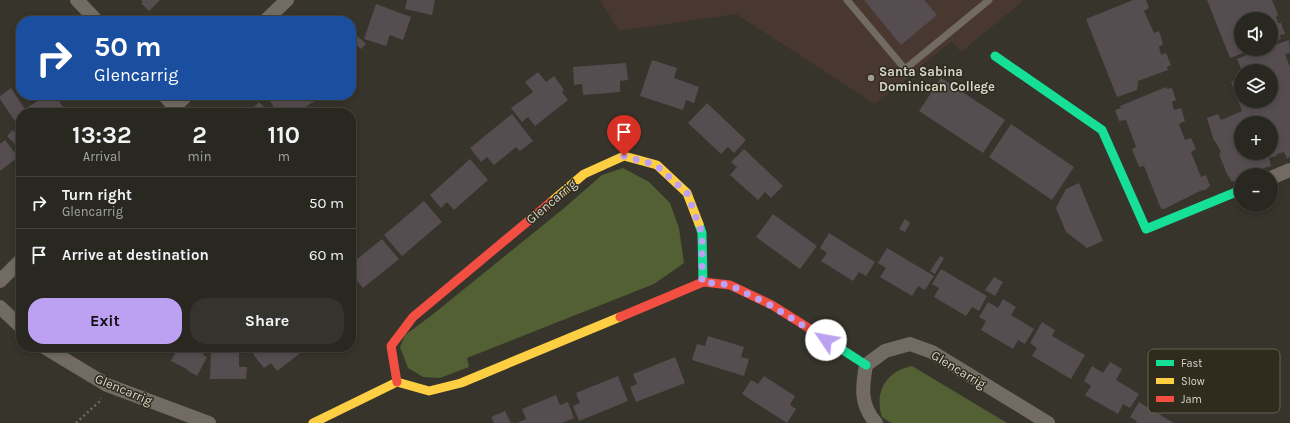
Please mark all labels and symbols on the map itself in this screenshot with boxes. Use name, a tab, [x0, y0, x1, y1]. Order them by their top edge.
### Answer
place label: Santa Sabina Dominican College	[879, 64, 995, 94]
marker: Santa Sabina Dominican College	[866, 73, 876, 83]
pin	[607, 115, 641, 156]
street label: Glencarrig	[523, 176, 580, 227]
position arrow	[805, 319, 847, 361]
street label: Glencarrig	[929, 347, 989, 392]
legend	[1148, 349, 1280, 413]
text: Fast	[1181, 357, 1202, 370]
street label: Glencarrig	[93, 371, 155, 409]
text: Slow	[1181, 375, 1205, 388]
text: Jam	[1181, 393, 1202, 406]

